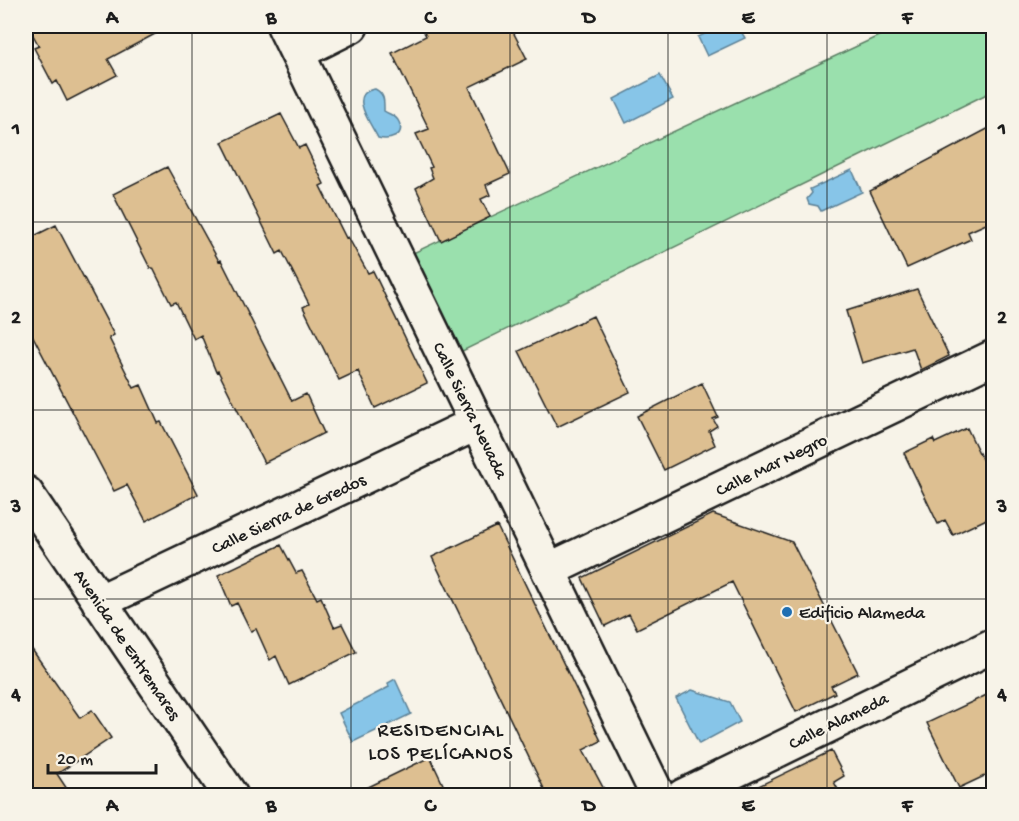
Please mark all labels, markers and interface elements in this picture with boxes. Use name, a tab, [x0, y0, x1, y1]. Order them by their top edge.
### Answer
text: A	[105, 8, 120, 31]
text: B	[265, 8, 277, 31]
text: C	[424, 8, 438, 31]
text: D	[580, 8, 596, 31]
text: E	[742, 8, 756, 31]
text: F	[901, 8, 914, 31]
text: 1	[11, 119, 20, 142]
text: 1	[997, 119, 1006, 142]
text: 2	[11, 308, 21, 331]
text: 2	[997, 308, 1007, 331]
street label: Calle Sierra Nevada	[427, 339, 511, 484]
street label: Calle Mar Negro	[713, 430, 831, 502]
street label: Calle Sierra de Gredos	[209, 470, 371, 560]
text: 3	[10, 497, 21, 520]
text: 3	[996, 497, 1007, 520]
street label: Avenida de Entremares	[68, 566, 185, 726]
place label: Edificio Alameda	[799, 604, 926, 625]
marker: Edificio Alameda	[780, 605, 794, 619]
text: 4	[10, 685, 21, 708]
text: 4	[996, 685, 1007, 708]
street label: Calle Alameda	[786, 689, 893, 755]
district label: RESIDENCIAL LOS PELÍCANOS	[368, 721, 514, 767]
scale bar	[48, 737, 156, 775]
text: 20 m	[57, 750, 93, 771]
text: A	[105, 796, 120, 819]
text: B	[265, 796, 277, 819]
text: C	[424, 796, 438, 819]
text: D	[580, 796, 596, 819]
text: E	[742, 796, 756, 819]
text: F	[901, 796, 914, 819]

